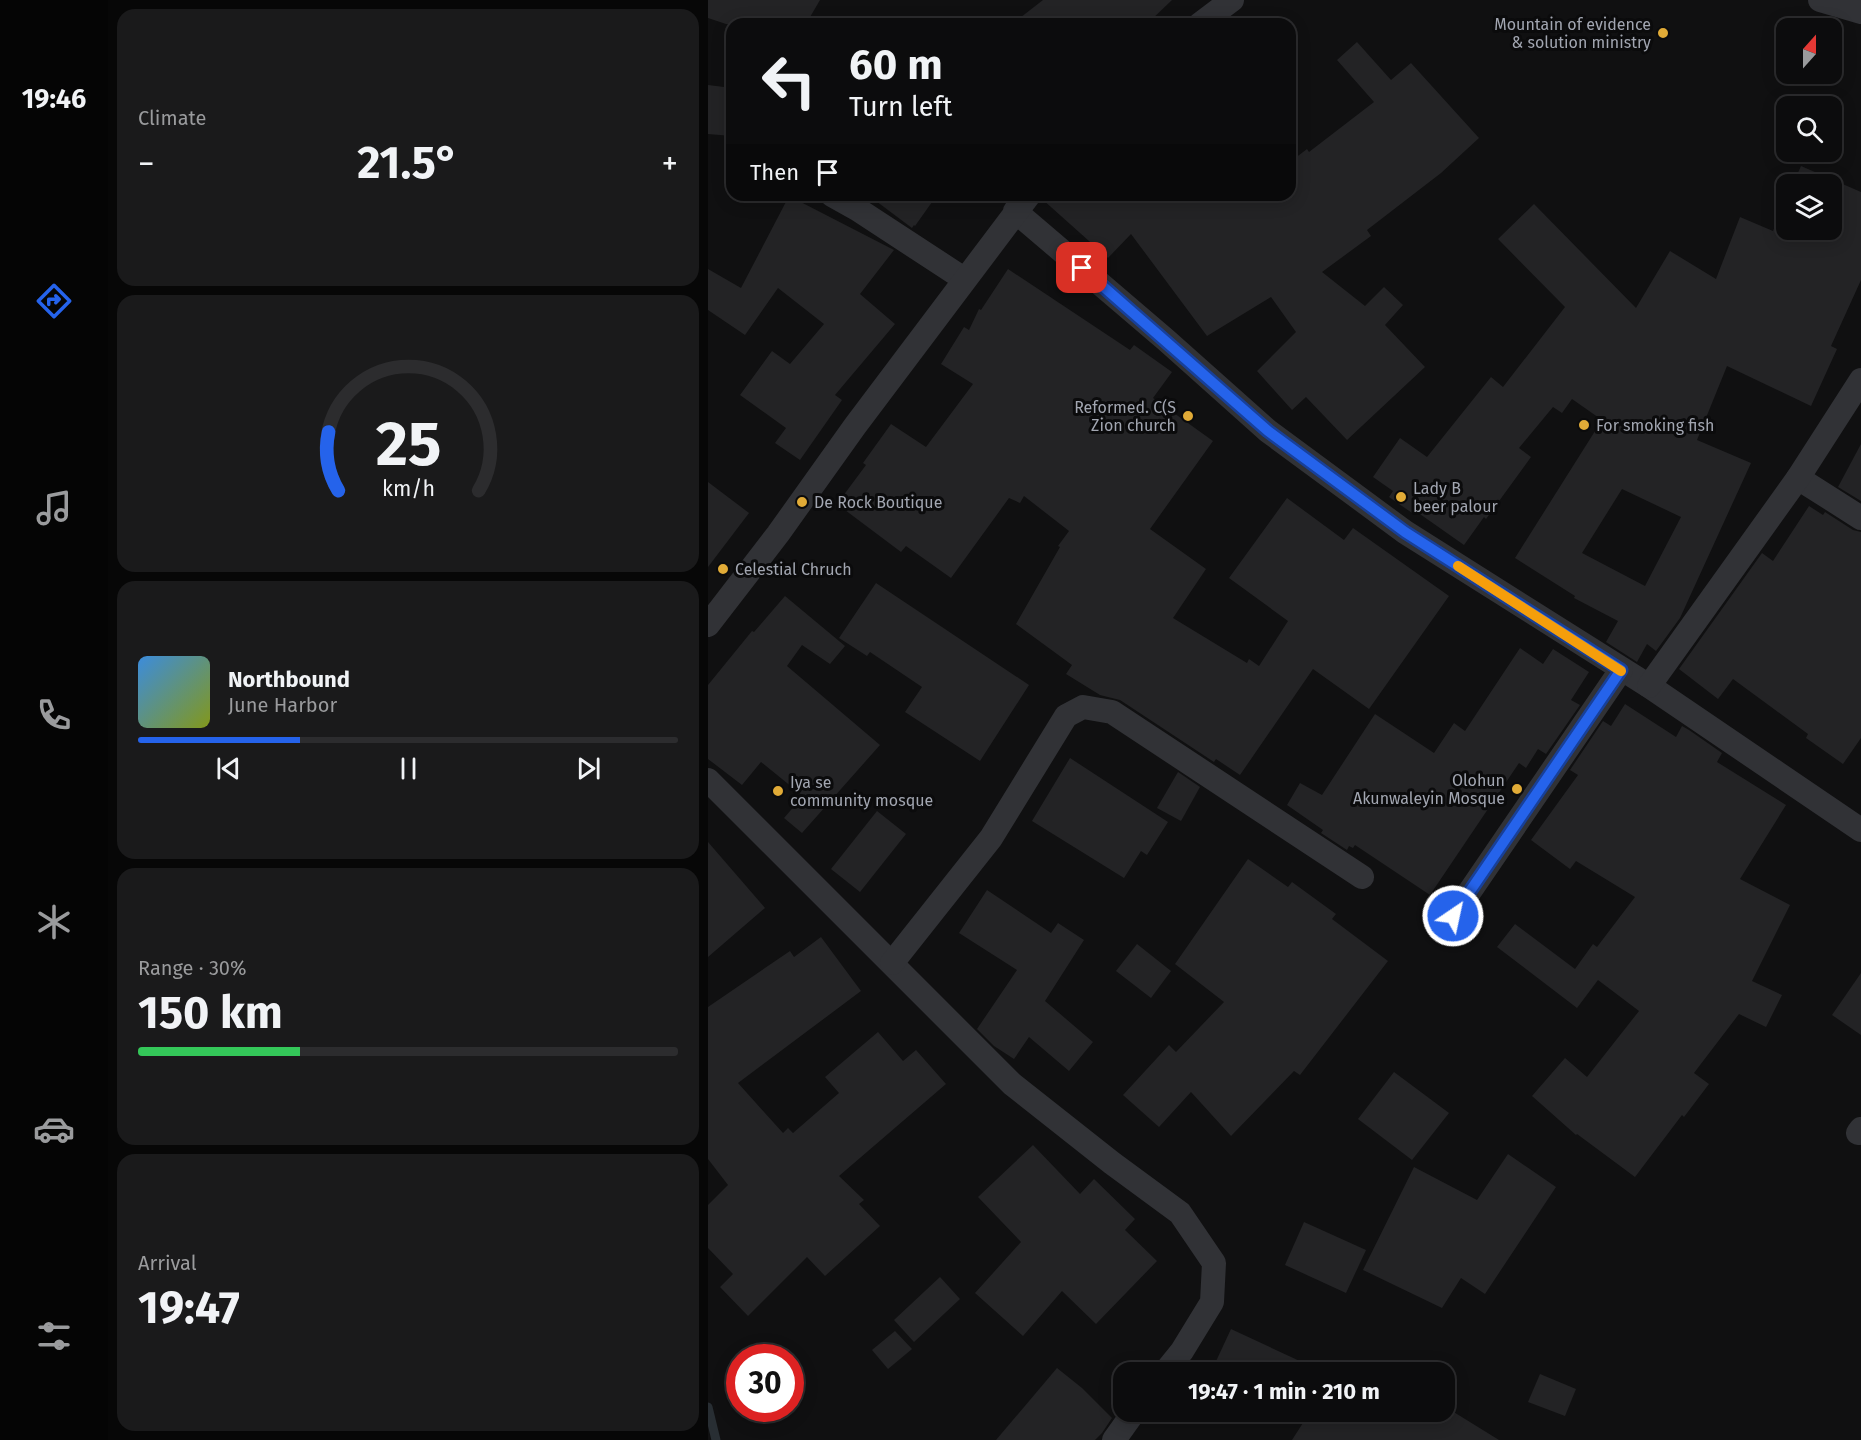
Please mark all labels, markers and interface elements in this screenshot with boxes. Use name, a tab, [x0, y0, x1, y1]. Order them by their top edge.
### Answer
place label: Mountain of evidence & solution ministry	[1494, 15, 1651, 52]
north arrow	[1776, 18, 1842, 84]
map controls	[1776, 18, 1842, 240]
marker: Mountain of evidence & solution ministry	[1656, 26, 1670, 40]
text: 60 m	[849, 40, 943, 90]
icon: left	[750, 42, 828, 120]
text: 19:46	[22, 83, 86, 115]
text: Turn left	[849, 91, 952, 123]
button: search	[1776, 96, 1842, 162]
text: Climate	[138, 106, 206, 130]
text: 21.5°	[357, 136, 459, 190]
text: −	[138, 144, 155, 184]
text: +	[662, 144, 678, 184]
icon: arrive	[811, 156, 844, 189]
text: Then	[750, 159, 799, 186]
button: layers	[1776, 174, 1842, 240]
pin	[1056, 242, 1107, 293]
icon: arrive	[1065, 251, 1098, 284]
icon: directions	[33, 280, 75, 322]
place label: Reformed. C(S Zion church	[1074, 398, 1176, 435]
text: 25	[375, 407, 441, 482]
marker: Reformed. C(S Zion church	[1181, 409, 1195, 423]
place label: For smoking fish	[1596, 416, 1714, 435]
marker: For smoking fish	[1577, 418, 1591, 432]
text: km/h	[381, 476, 435, 502]
place label: Lady B beer palour	[1413, 479, 1499, 516]
icon: music	[33, 487, 75, 529]
marker: Lady B beer palour	[1394, 490, 1408, 504]
place label: De Rock Boutique	[814, 493, 942, 512]
marker: De Rock Boutique	[795, 495, 809, 509]
place label: Celestial Chruch	[735, 560, 852, 579]
marker: Celestial Chruch	[716, 562, 730, 576]
text: Northbound	[228, 666, 350, 693]
text: June Harbor	[228, 693, 337, 717]
icon: phone	[33, 694, 75, 736]
icon: previous	[212, 752, 245, 785]
icon: pause	[392, 752, 425, 785]
icon: next	[572, 752, 605, 785]
place label: Olohun Akunwaleyin Mosque	[1353, 771, 1505, 808]
place label: Iya se community mosque	[790, 773, 933, 810]
marker: Olohun Akunwaleyin Mosque	[1510, 782, 1524, 796]
marker: Iya se community mosque	[771, 784, 785, 798]
position arrow	[1421, 884, 1485, 948]
icon: climate	[33, 901, 75, 943]
text: Range · 30%	[138, 956, 247, 980]
text: 150 km	[138, 986, 283, 1040]
icon: car	[33, 1108, 75, 1150]
text: Arrival	[138, 1251, 197, 1275]
text: 19:47	[138, 1281, 240, 1335]
icon: filters	[33, 1315, 75, 1357]
speed limit sign: 30	[726, 1344, 804, 1422]
text: 19:47 · 1 min · 210 m	[1188, 1378, 1380, 1405]

